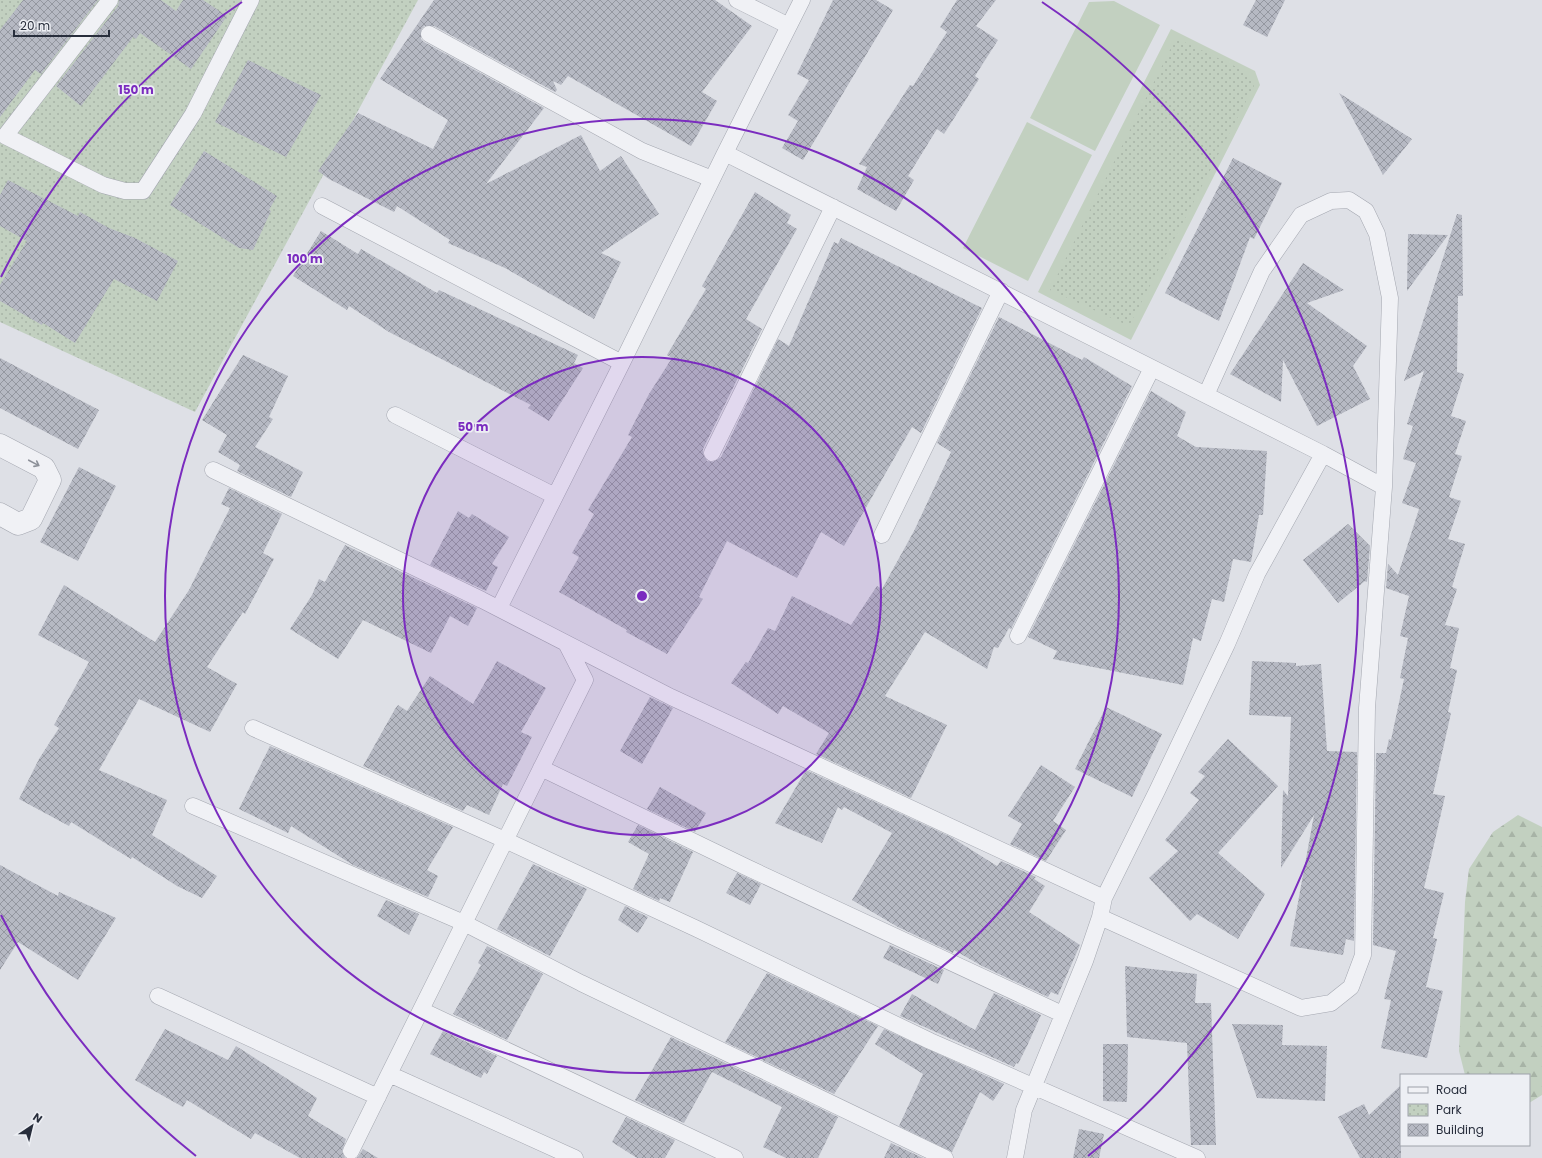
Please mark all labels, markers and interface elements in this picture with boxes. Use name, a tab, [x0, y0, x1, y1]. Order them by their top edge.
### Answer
scale bar	[14, 12, 109, 38]
text: 20 m	[20, 17, 50, 34]
text: 150 m	[118, 81, 154, 98]
text: 100 m	[287, 250, 323, 267]
text: 50 m	[458, 418, 489, 435]
one-way arrow	[28, 460, 40, 467]
centre of rings	[635, 589, 649, 603]
legend	[1400, 1074, 1530, 1146]
text: Road	[1436, 1081, 1467, 1098]
text: Park	[1436, 1101, 1463, 1118]
north arrow	[12, 1106, 52, 1146]
text: N	[30, 1109, 46, 1127]
text: Building	[1436, 1121, 1484, 1138]

